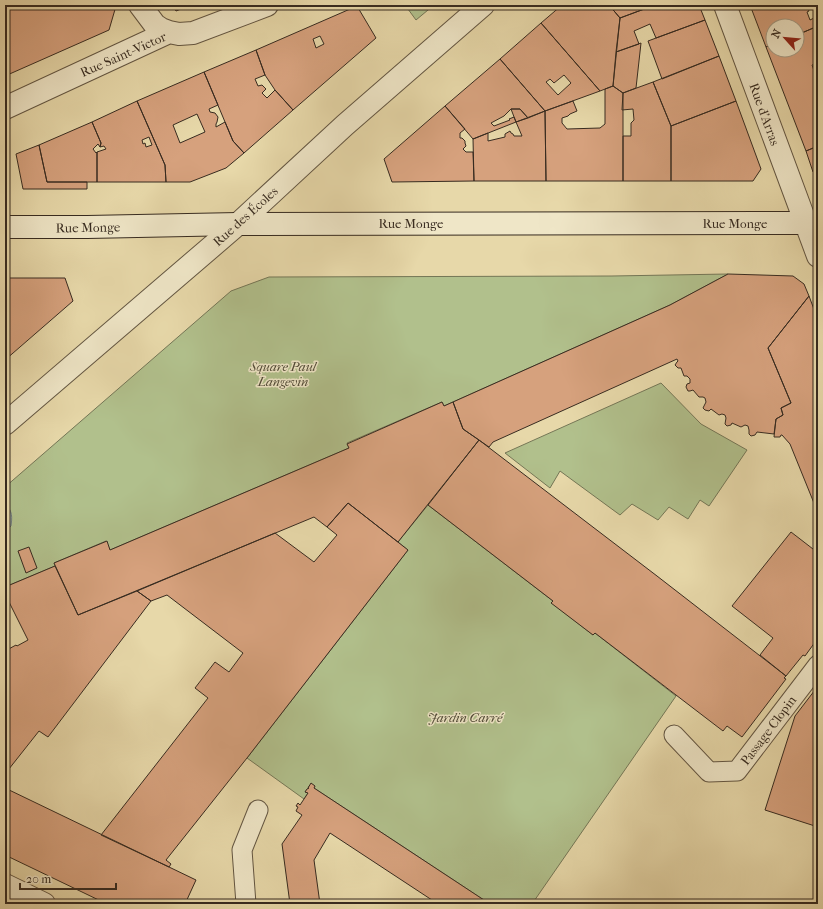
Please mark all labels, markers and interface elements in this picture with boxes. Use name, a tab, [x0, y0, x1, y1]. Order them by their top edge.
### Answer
north arrow	[765, 18, 805, 58]
text: N	[769, 26, 785, 40]
street label: Rue Saint-Victor	[78, 29, 169, 80]
street label: Rue d'Arras	[746, 81, 783, 148]
street label: Rue des Écoles	[210, 183, 281, 249]
street label: Rue Monge	[379, 216, 444, 231]
street label: Rue Monge	[703, 216, 768, 231]
street label: Rue Monge	[55, 219, 121, 236]
park label: Square Paul Langevin	[249, 359, 318, 389]
street label: Passage Clopin	[738, 692, 800, 768]
park label: Jardin Carré	[428, 710, 504, 725]
scale bar	[20, 865, 116, 891]
text: 20 m	[26, 872, 51, 886]

